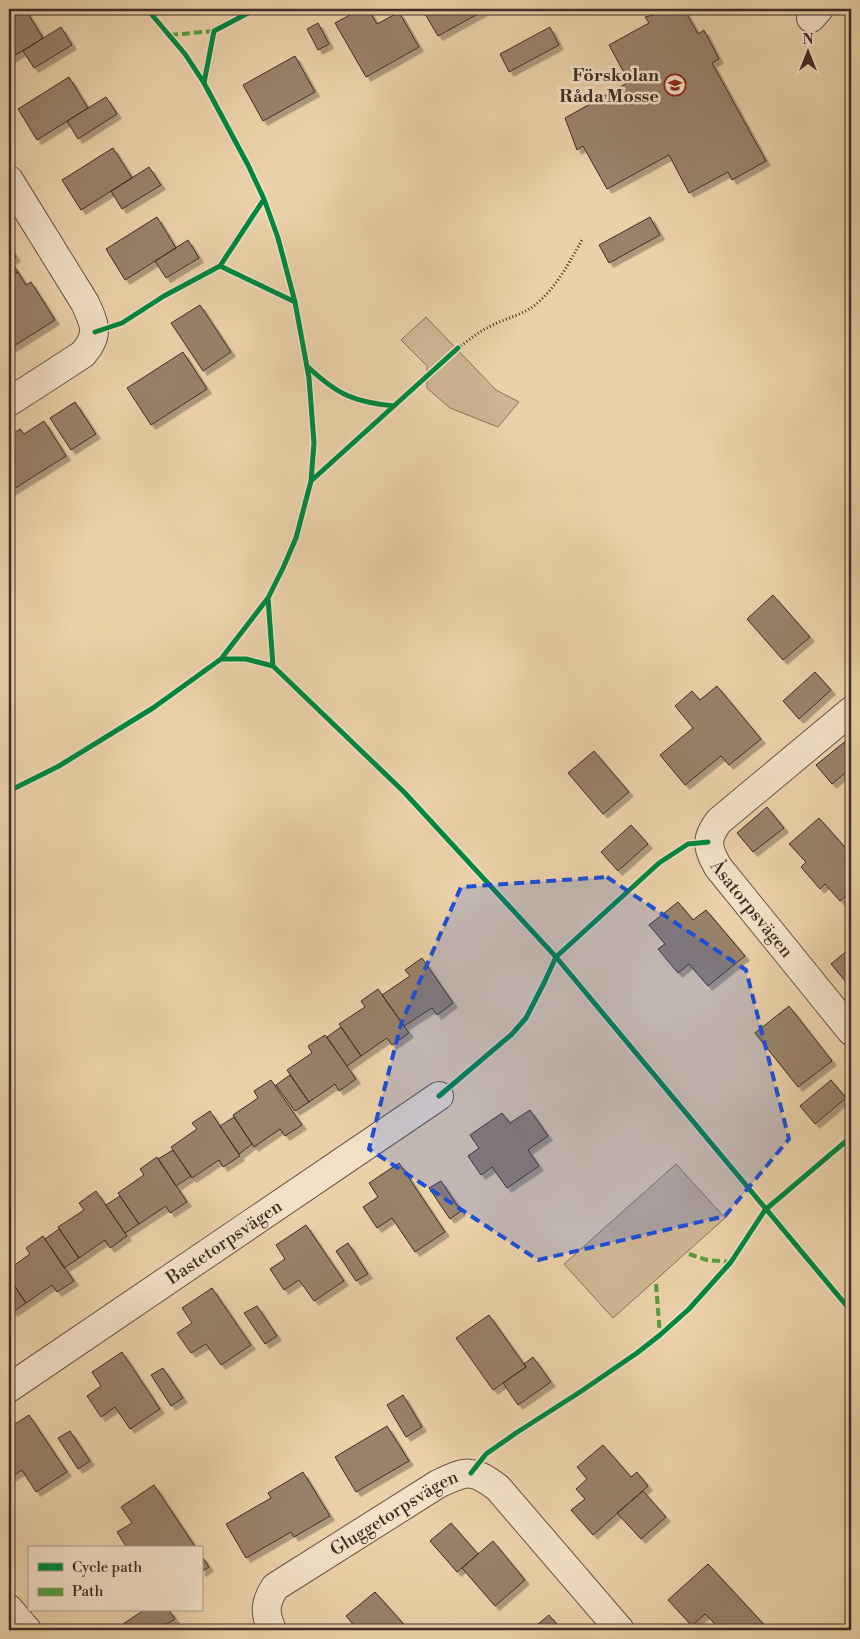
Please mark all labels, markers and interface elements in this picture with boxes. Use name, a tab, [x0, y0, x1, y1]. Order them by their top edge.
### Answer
north arrow	[782, 28, 832, 78]
text: N	[802, 31, 814, 49]
place label: Förskolan Råda Mosse	[559, 64, 659, 108]
school or university icon: Förskolan Råda Mosse	[663, 73, 687, 97]
street label: Åsatorpsvägen	[705, 854, 799, 963]
street label: Bastetorpsvägen	[161, 1194, 287, 1290]
street label: Gluggetorpsvägen	[326, 1465, 462, 1561]
legend	[28, 1546, 202, 1612]
text: Cycle path	[72, 1558, 142, 1577]
text: Path	[72, 1582, 104, 1601]

